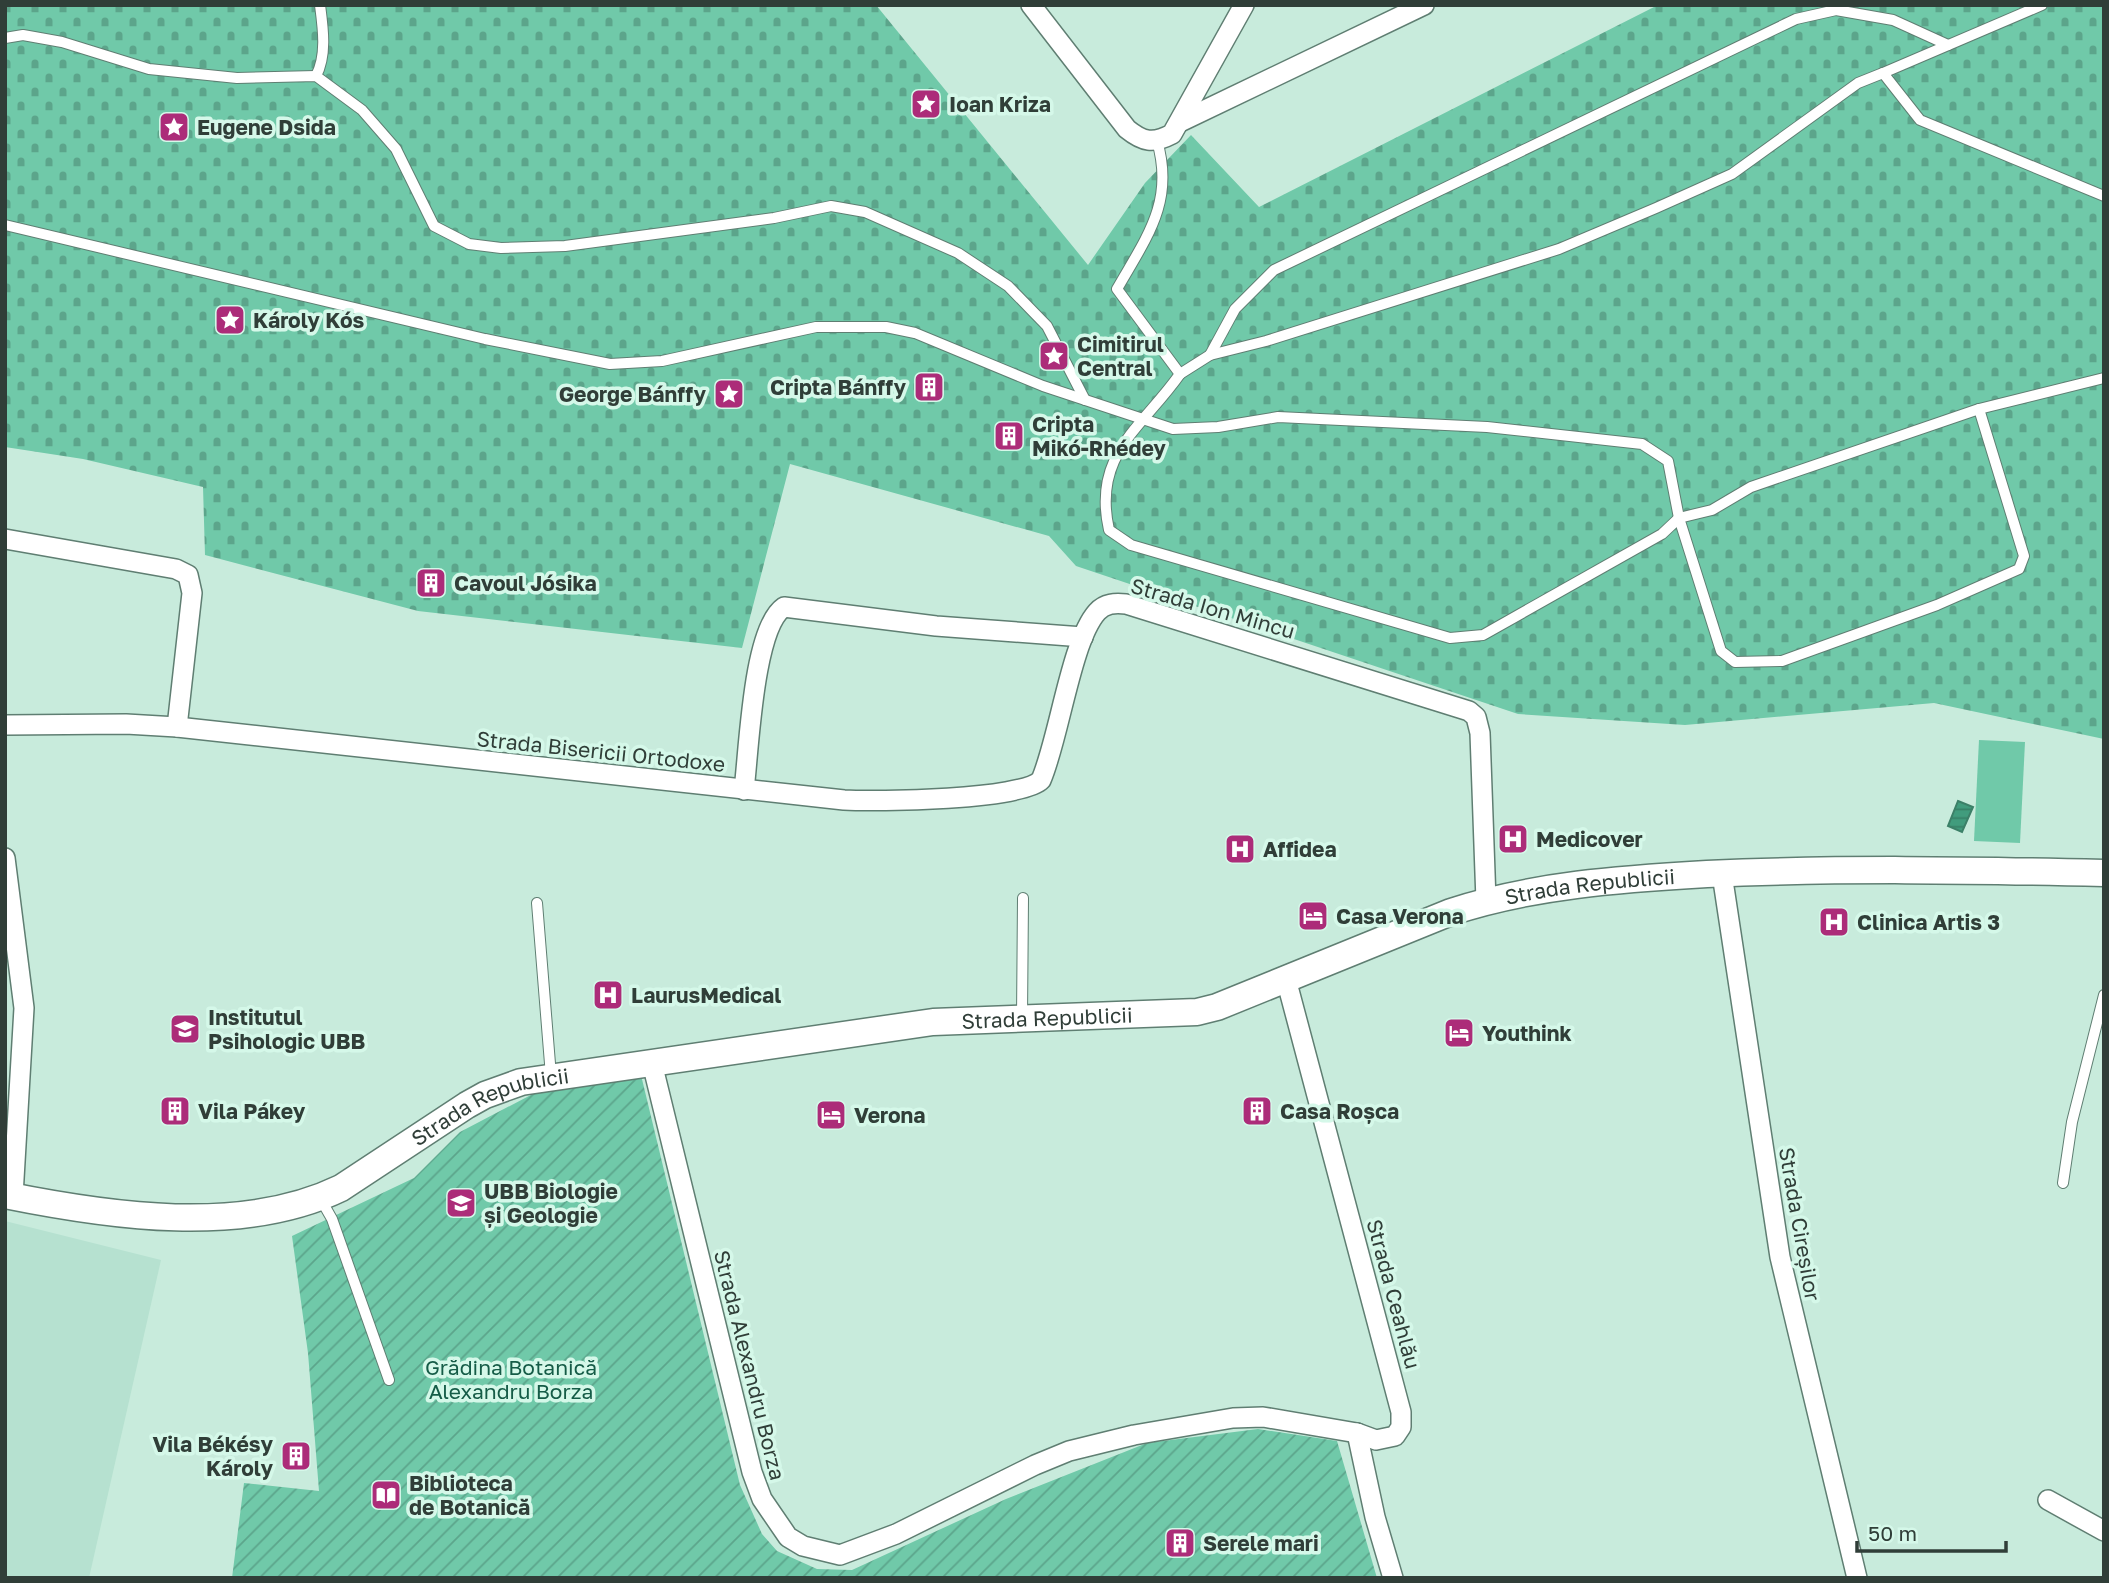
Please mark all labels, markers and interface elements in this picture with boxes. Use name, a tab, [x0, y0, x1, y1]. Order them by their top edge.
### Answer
place icon: Ioan Kriza	[909, 87, 943, 121]
place label: Ioan Kriza	[949, 91, 1051, 117]
place icon: Eugene Dsida	[157, 110, 191, 144]
place label: Eugene Dsida	[197, 114, 336, 140]
place icon: Károly Kós	[213, 303, 247, 337]
place label: Károly Kós	[253, 307, 365, 333]
place label: Cimitirul Central	[1077, 331, 1164, 381]
place icon: Cimitirul Central	[1037, 339, 1071, 373]
building icon: Cripta Bánffy	[912, 370, 946, 404]
place label: Cripta Bánffy	[770, 374, 906, 400]
place icon: George Bánffy	[712, 377, 746, 411]
place label: George Bánffy	[559, 381, 706, 407]
place label: Cripta Mikó-Rhédey	[1032, 411, 1166, 461]
building icon: Cripta Mikó-Rhédey	[992, 419, 1026, 453]
building icon: Cavoul Jósika	[414, 566, 448, 600]
place label: Cavoul Jósika	[454, 570, 597, 596]
street label: Strada Ion Mincu	[1128, 572, 1298, 644]
street label: Strada Bisericii Ortodoxe	[476, 725, 726, 777]
hospital icon: Medicover	[1496, 822, 1530, 856]
place label: Medicover	[1536, 826, 1643, 852]
hospital icon: Affidea	[1223, 832, 1257, 866]
place label: Affidea	[1263, 836, 1337, 862]
street label: Strada Republicii	[1502, 863, 1676, 910]
hotel icon: Casa Verona	[1296, 899, 1330, 933]
place label: Casa Verona	[1336, 903, 1464, 929]
hospital icon: Clinica Artis 3	[1817, 905, 1851, 939]
place label: Clinica Artis 3	[1857, 909, 2000, 935]
hospital icon: LaurusMedical	[591, 978, 625, 1012]
place label: LaurusMedical	[631, 982, 781, 1008]
street label: Strada Republicii	[961, 1001, 1133, 1034]
place label: Institutul Psihologic UBB	[208, 1004, 365, 1054]
school or university icon: Institutul Psihologic UBB	[168, 1012, 202, 1046]
hotel icon: Youthink	[1442, 1016, 1476, 1050]
place label: Youthink	[1482, 1020, 1572, 1046]
street label: Strada Republicii	[406, 1062, 570, 1151]
building icon: Vila Pákey	[158, 1094, 192, 1128]
building icon: Casa Roșca	[1240, 1094, 1274, 1128]
place label: Vila Pákey	[198, 1098, 306, 1124]
hotel icon: Verona	[814, 1098, 848, 1132]
place label: Casa Roșca	[1280, 1098, 1399, 1124]
place label: Verona	[854, 1102, 925, 1128]
street label: Strada Cireșilor	[1774, 1145, 1826, 1303]
place label: UBB Biologie și Geologie	[484, 1178, 618, 1228]
school or university icon: UBB Biologie și Geologie	[444, 1186, 478, 1220]
street label: Strada Ceahlău	[1362, 1216, 1426, 1372]
street label: Strada Alexandru Borza	[709, 1247, 791, 1483]
park label: Grădina Botanică Alexandru Borza	[425, 1354, 597, 1404]
place label: Vila Békésy Károly	[152, 1431, 273, 1481]
building icon: Vila Békésy Károly	[279, 1439, 313, 1473]
place label: Biblioteca de Botanică	[409, 1470, 530, 1520]
library icon: Biblioteca de Botanică	[369, 1478, 403, 1512]
scale bar	[1857, 1510, 2006, 1554]
text: 50 m	[1868, 1520, 1917, 1546]
building icon: Serele mari	[1163, 1526, 1197, 1560]
place label: Serele mari	[1203, 1530, 1319, 1556]

